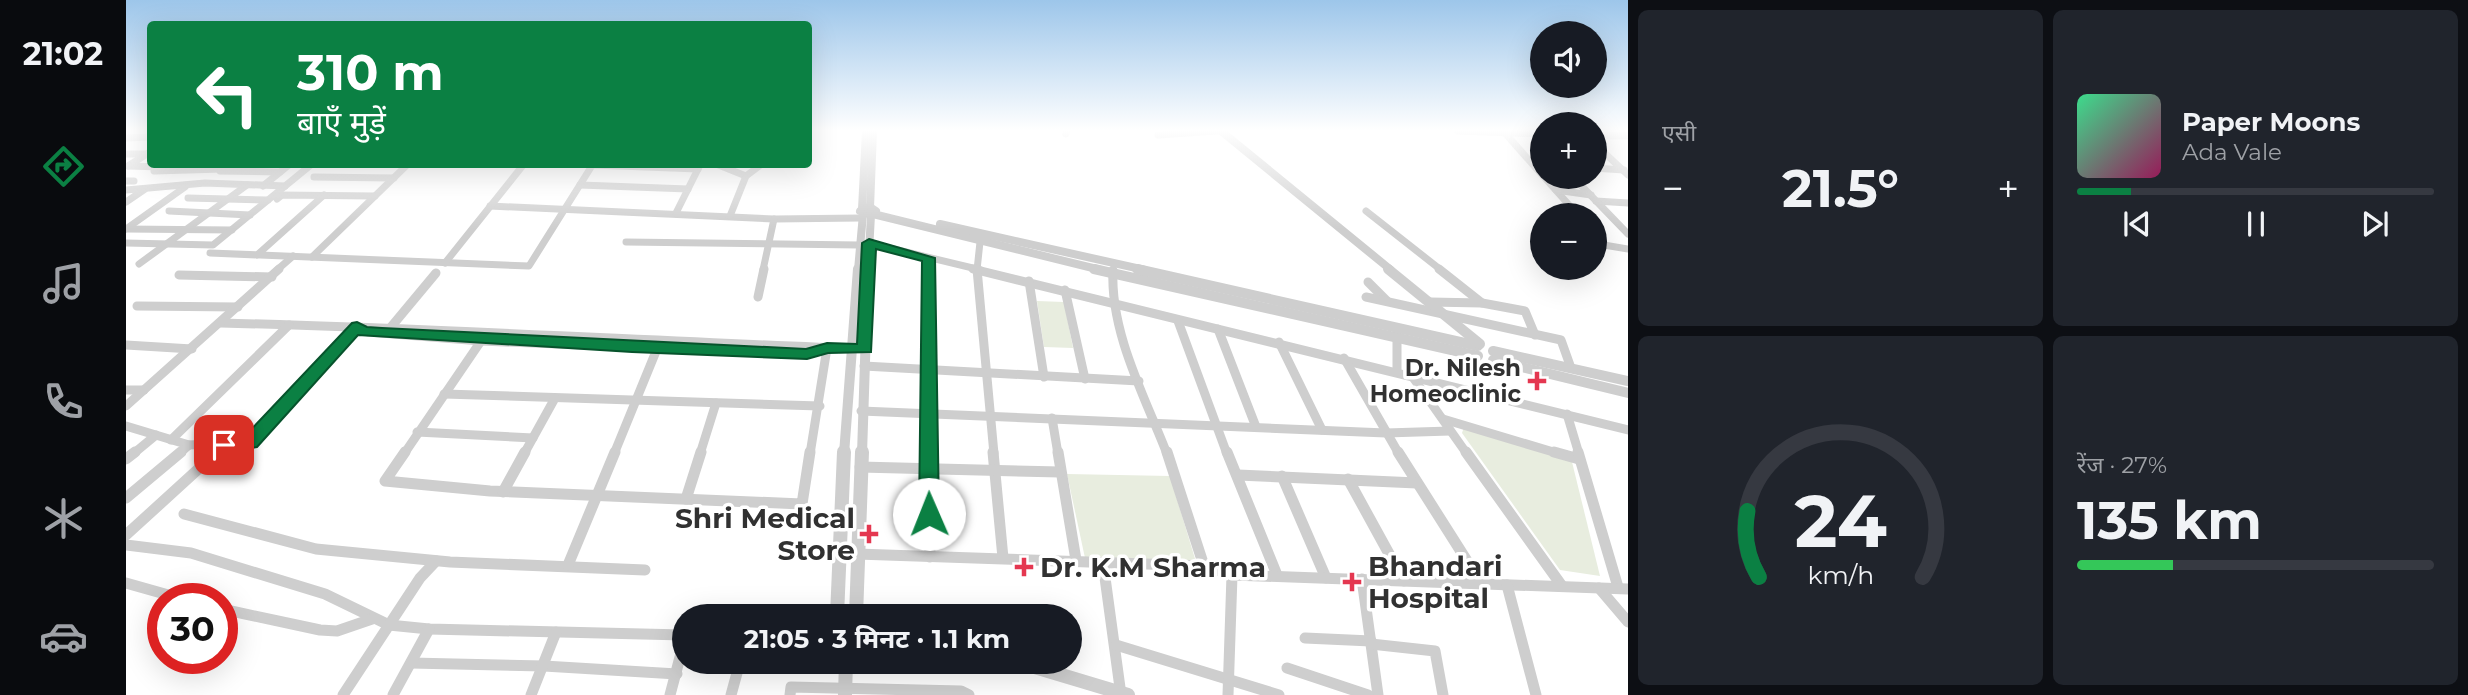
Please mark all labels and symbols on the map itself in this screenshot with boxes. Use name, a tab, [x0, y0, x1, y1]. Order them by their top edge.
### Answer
place label: Dr. Nilesh Homeoclinic	[1370, 354, 1521, 408]
marker: Dr. Nilesh Homeoclinic	[1527, 371, 1547, 391]
pin	[194, 415, 254, 475]
position arrow	[892, 477, 966, 551]
place label: Shri Medical Store	[675, 501, 855, 567]
marker: Shri Medical Store	[861, 526, 877, 542]
place label: Bhandari Hospital	[1368, 549, 1503, 615]
place label: Dr. K.M Sharma	[1040, 550, 1266, 584]
marker: Dr. K.M Sharma	[1014, 557, 1034, 577]
marker: Bhandari Hospital	[1342, 572, 1362, 592]
speed limit sign: 30	[147, 583, 238, 674]

